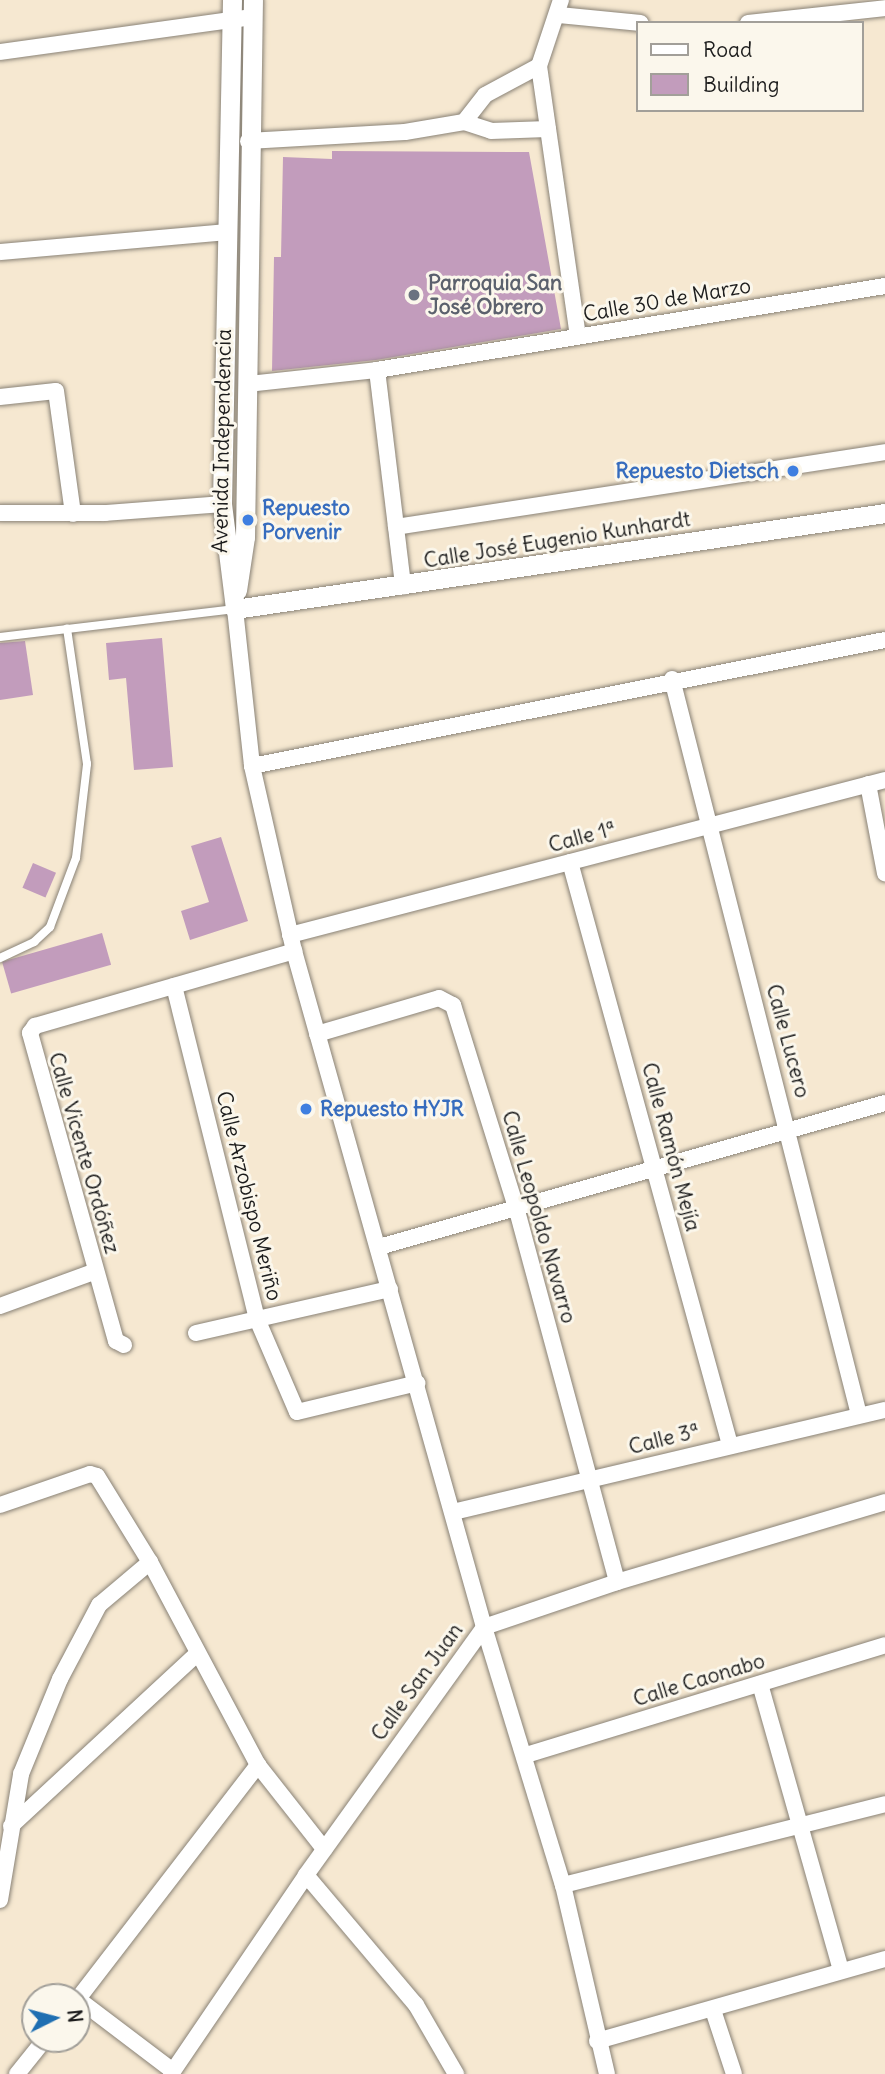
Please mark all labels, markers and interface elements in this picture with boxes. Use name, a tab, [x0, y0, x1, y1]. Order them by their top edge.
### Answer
legend	[636, 21, 864, 112]
text: Road	[703, 36, 752, 63]
text: Building	[703, 71, 779, 98]
place label: Parroquia San José Obrero	[428, 270, 562, 320]
street label: Calle 30 de Marzo	[581, 273, 753, 327]
marker: Parroquia San José Obrero	[406, 287, 422, 303]
street label: Avenida Independencia	[207, 329, 237, 553]
place label: Repuesto Dietsch	[616, 458, 779, 484]
marker: Repuesto Dietsch	[785, 463, 801, 479]
place label: Repuesto Porvenir	[262, 495, 350, 545]
street label: Calle José Eugenio Kunhardt	[422, 506, 692, 574]
marker: Repuesto Porvenir	[240, 512, 256, 528]
street label: Calle 1ª	[546, 816, 618, 858]
street label: Calle Lucero	[761, 981, 815, 1101]
street label: Calle Vicente Ordóñez	[43, 1049, 125, 1257]
street label: Calle Ramón Mejía	[636, 1060, 706, 1234]
street label: Calle Arzobispo Meriño	[211, 1089, 287, 1303]
place label: Repuesto HYJR	[320, 1096, 464, 1122]
marker: Repuesto HYJR	[298, 1101, 314, 1117]
street label: Calle Leopoldo Navarro	[497, 1108, 581, 1326]
street label: Calle 3ª	[626, 1418, 702, 1460]
street label: Calle San Juan	[366, 1618, 468, 1746]
street label: Calle Caonabo	[630, 1648, 768, 1712]
north arrow	[21, 1983, 91, 2053]
text: N	[62, 2008, 88, 2024]

